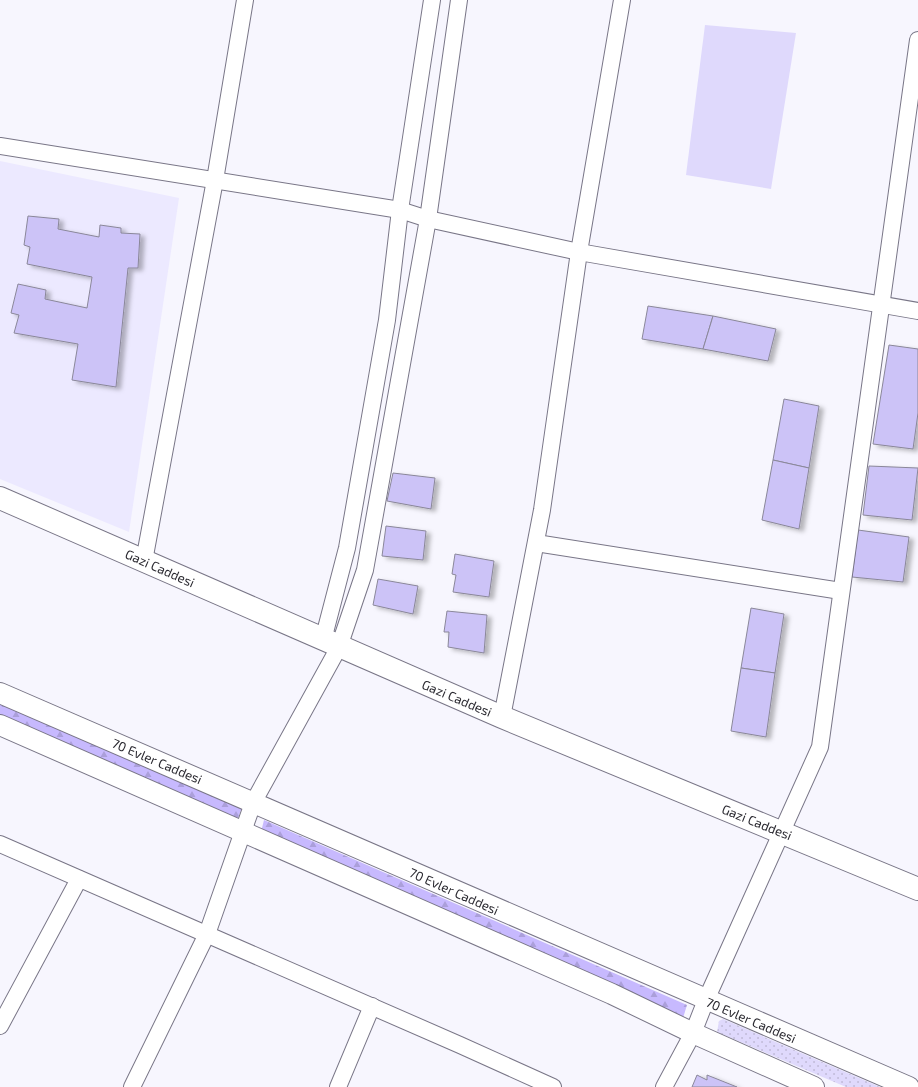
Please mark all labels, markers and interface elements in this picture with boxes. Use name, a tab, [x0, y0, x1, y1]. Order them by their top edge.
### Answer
street label: Gazi Caddesi	[123, 546, 197, 590]
street label: Gazi Caddesi	[420, 676, 494, 720]
street label: 70 Evler Caddesi	[109, 735, 205, 787]
street label: Gazi Caddesi	[720, 801, 794, 843]
street label: 70 Evler Caddesi	[407, 864, 501, 918]
street label: 70 Evler Caddesi	[703, 994, 799, 1046]

